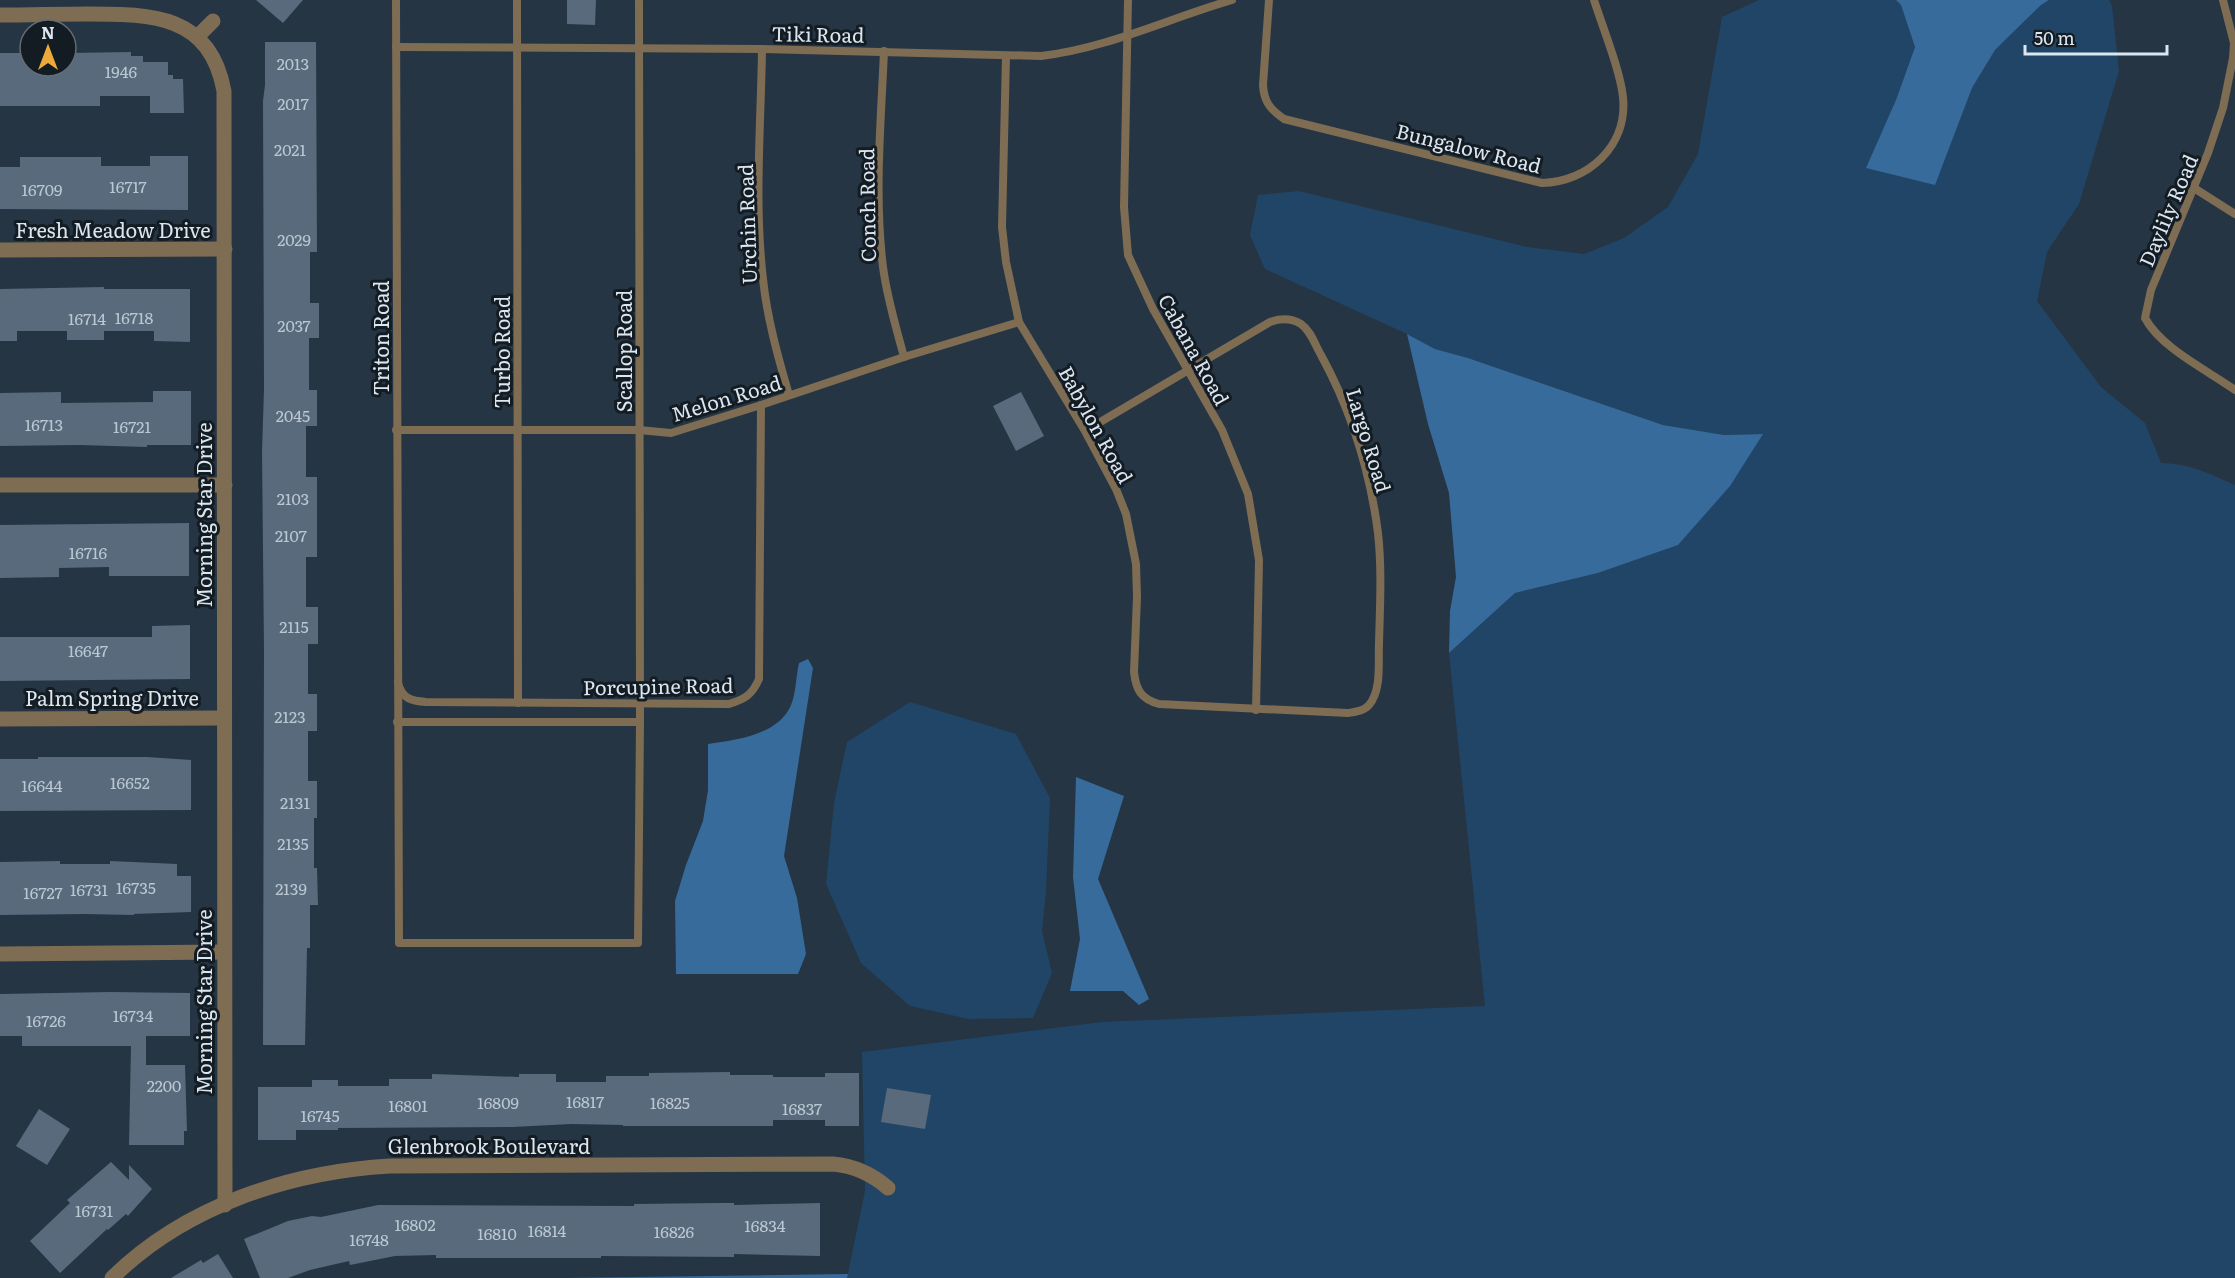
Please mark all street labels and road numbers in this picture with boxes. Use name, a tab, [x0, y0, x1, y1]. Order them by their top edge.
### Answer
street label: Tiki Road	[771, 17, 865, 49]
street label: Bungalow Road	[1393, 114, 1545, 180]
street label: Conch Road	[850, 148, 882, 262]
street label: Daylily Road	[2130, 149, 2204, 271]
street label: Urchin Road	[729, 163, 763, 285]
street label: Fresh Meadow Drive	[15, 214, 211, 244]
street label: Triton Road	[365, 280, 395, 396]
street label: Cabana Road	[1152, 288, 1238, 410]
street label: Scallop Road	[608, 290, 638, 412]
street label: Turbo Road	[486, 296, 516, 408]
street label: Babylon Road	[1052, 360, 1142, 488]
street label: Melon Road	[667, 366, 785, 428]
street label: Largo Road	[1340, 384, 1400, 496]
street label: Morning Star Drive	[188, 422, 218, 608]
street label: Porcupine Road	[582, 669, 734, 701]
street label: Palm Spring Drive	[25, 682, 199, 712]
street label: Morning Star Drive	[188, 909, 218, 1095]
street label: Glenbrook Boulevard	[388, 1130, 590, 1160]

